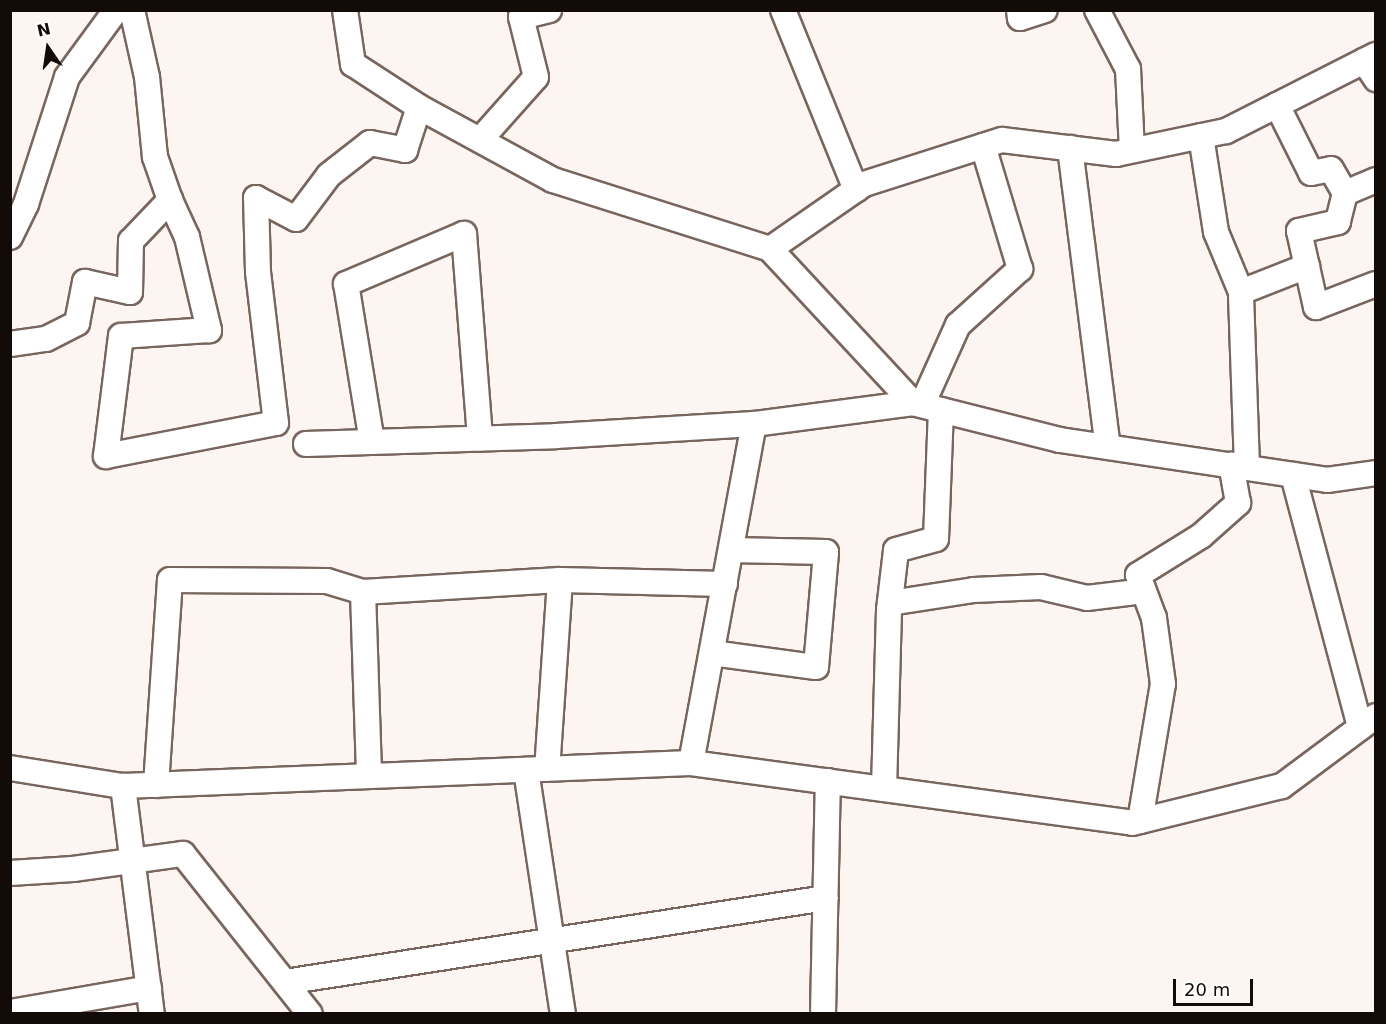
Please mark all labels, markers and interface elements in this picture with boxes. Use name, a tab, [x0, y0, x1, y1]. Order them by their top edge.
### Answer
north arrow	[18, 18, 78, 78]
text: N	[35, 19, 52, 41]
scale bar	[1176, 967, 1256, 1005]
text: 20 m	[1184, 979, 1230, 1000]

